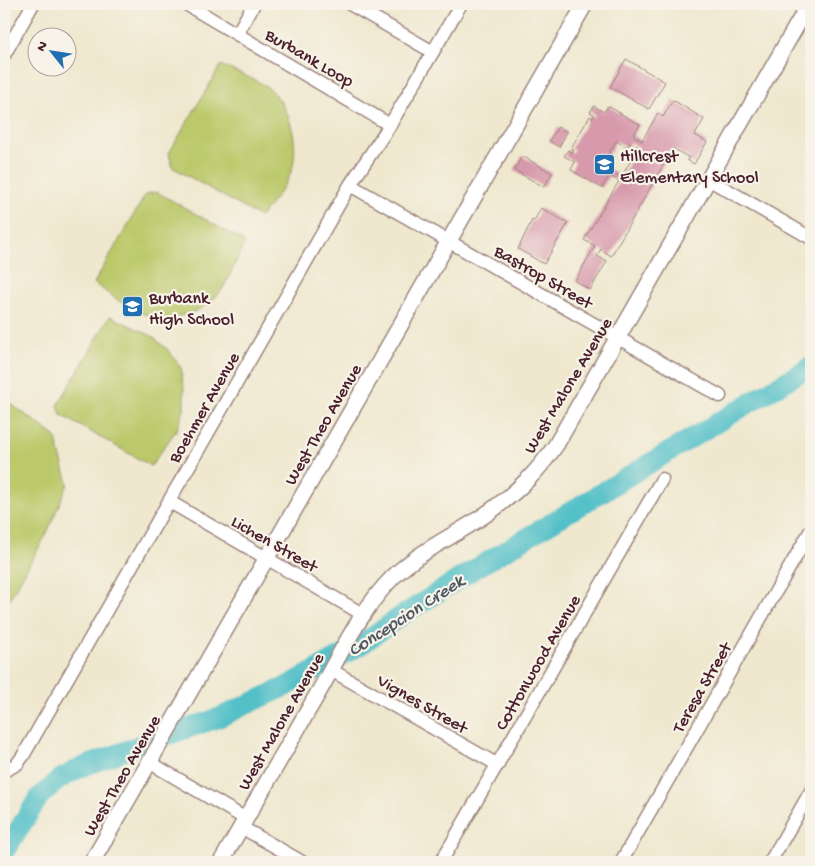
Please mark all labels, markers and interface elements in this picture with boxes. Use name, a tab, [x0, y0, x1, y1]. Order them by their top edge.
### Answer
street label: Burbank Loop	[260, 25, 357, 93]
north arrow	[28, 28, 78, 78]
text: N	[33, 39, 53, 55]
place label: Hillcrest Elementary School	[620, 147, 759, 189]
school or university icon: Hillcrest Elementary School	[592, 153, 616, 177]
street label: Bastrop Street	[489, 241, 597, 316]
place label: Burbank High School	[148, 289, 234, 331]
school or university icon: Burbank High School	[121, 295, 145, 319]
street label: West Malone Avenue	[520, 314, 618, 458]
street label: Boehmer Avenue	[164, 349, 246, 468]
street label: West Theo Avenue	[281, 360, 368, 490]
street label: Lichen Street	[227, 512, 322, 579]
water label: Concepcion Creek	[345, 570, 471, 663]
street label: Cottonwood Avenue	[492, 591, 587, 735]
street label: Teresa Street	[668, 638, 738, 738]
street label: West Malone Avenue	[234, 649, 330, 795]
street label: Vignes Street	[372, 670, 472, 740]
street label: West Theo Avenue	[80, 711, 167, 841]

